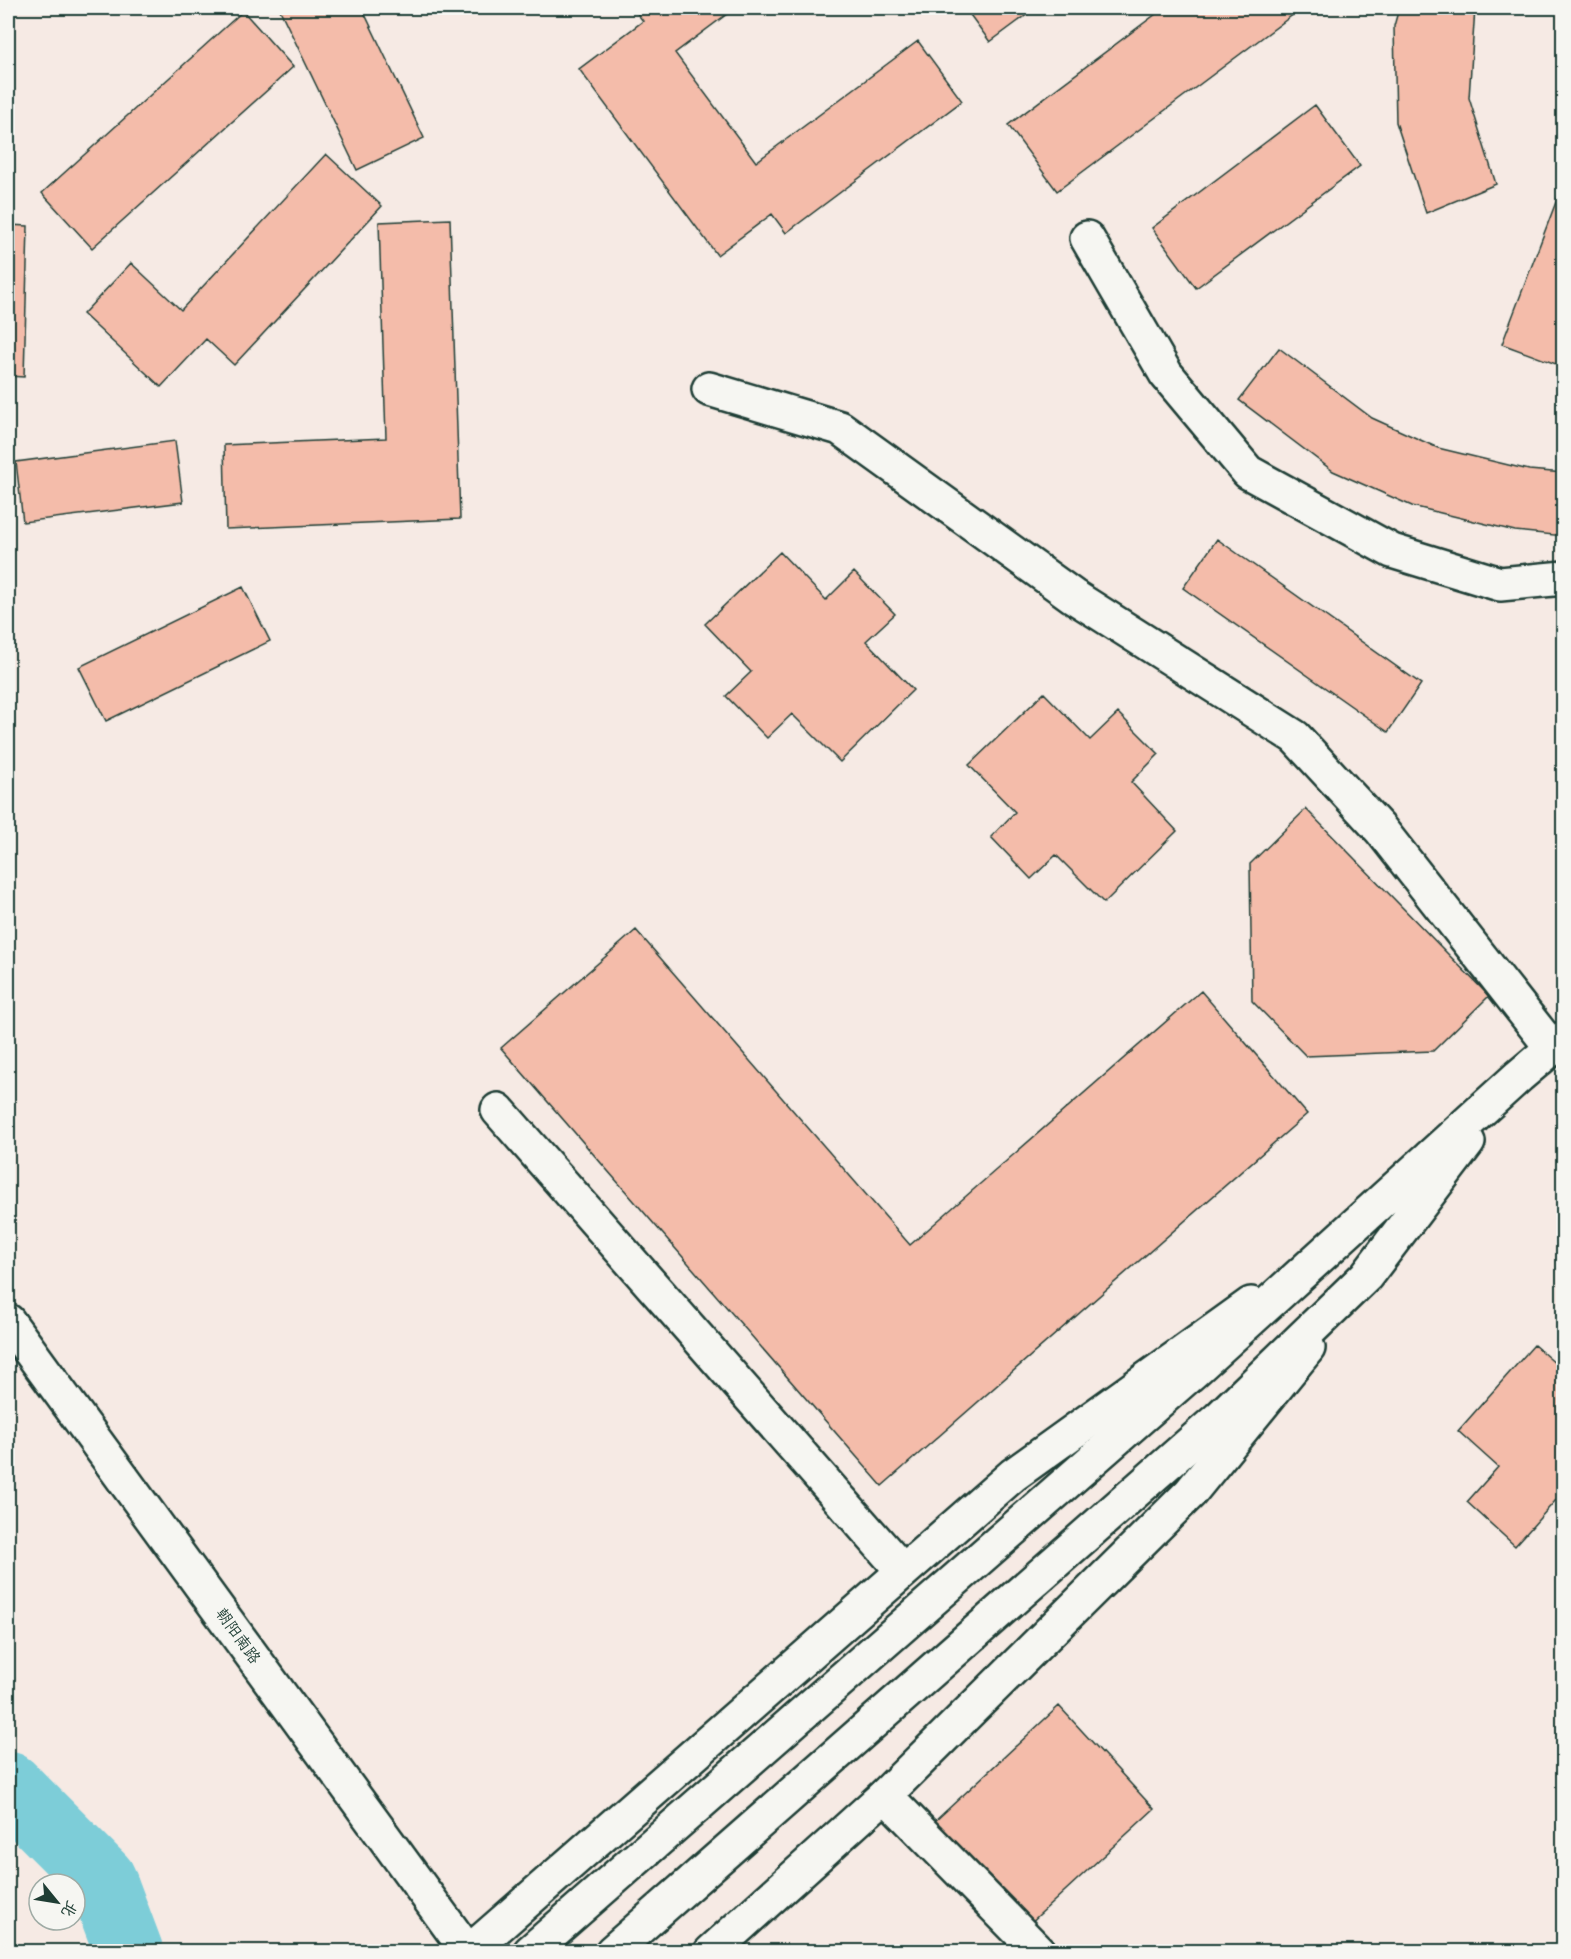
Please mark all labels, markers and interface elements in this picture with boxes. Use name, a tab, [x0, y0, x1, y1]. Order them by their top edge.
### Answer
street label: 朝阳南路	[210, 1604, 266, 1668]
north arrow	[27, 1872, 87, 1932]
text: 北	[56, 1897, 83, 1921]

